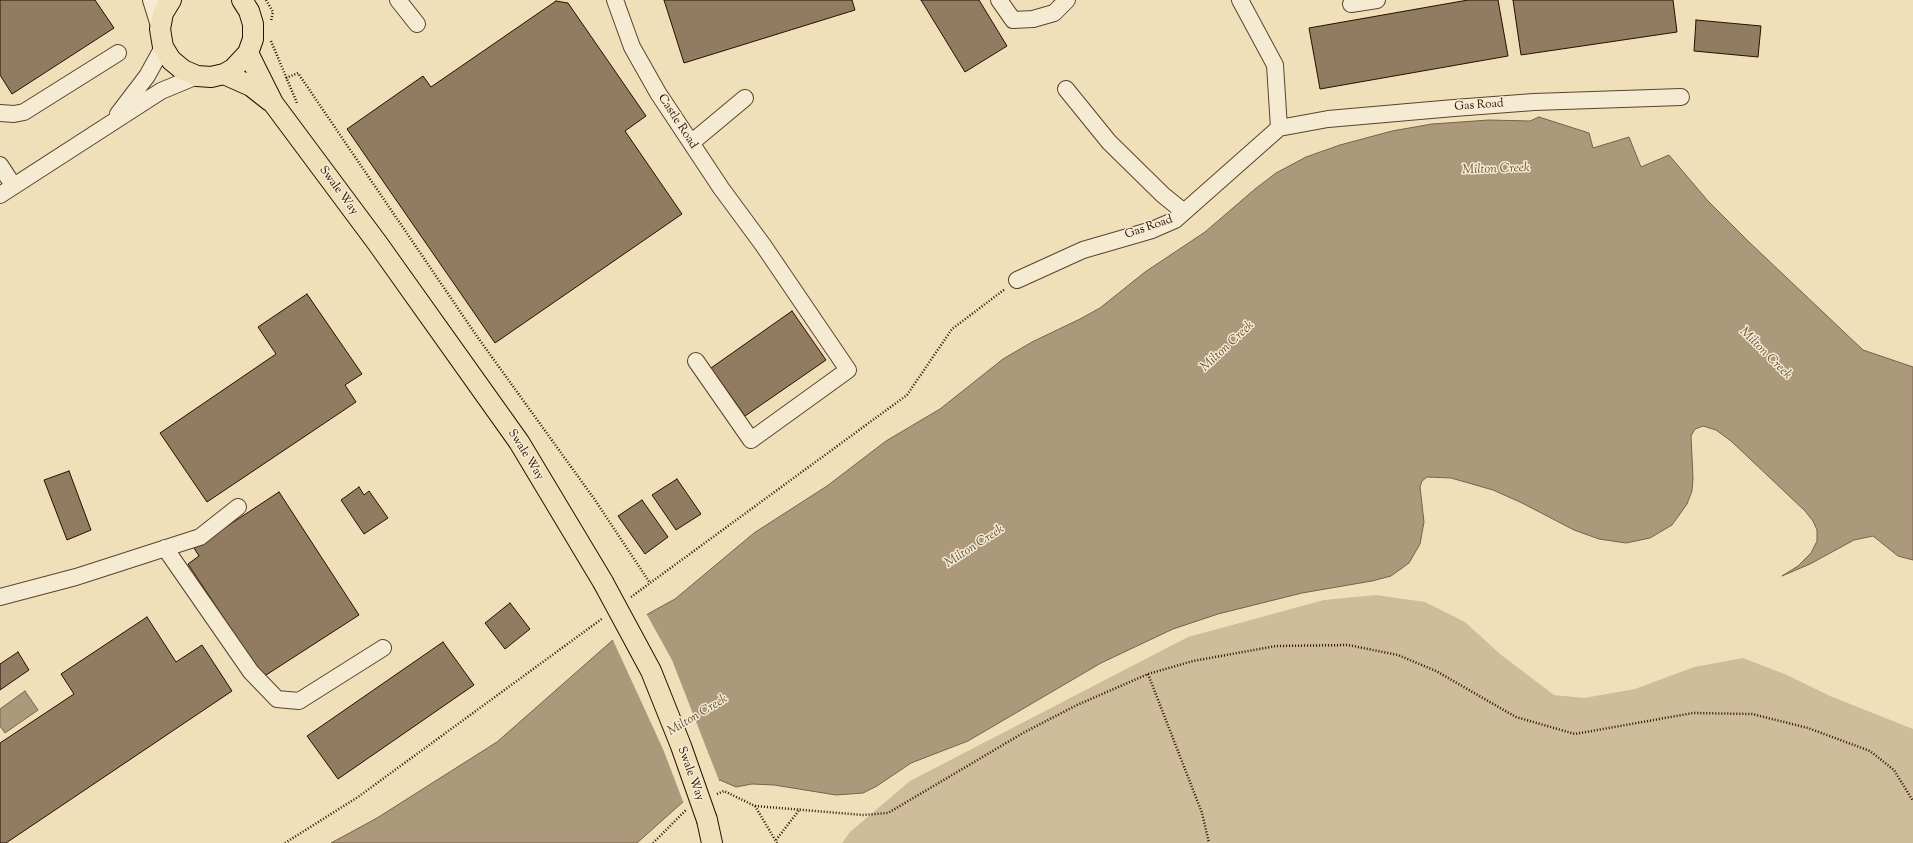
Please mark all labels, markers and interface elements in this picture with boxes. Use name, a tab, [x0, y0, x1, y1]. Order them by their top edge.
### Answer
street label: Castle Road	[654, 92, 700, 152]
street label: Gas Road	[1454, 97, 1504, 115]
water label: Milton Creek	[1462, 161, 1530, 179]
street label: Swale Way	[315, 164, 361, 218]
street label: Gas Road	[1123, 213, 1175, 243]
water label: Milton Creek	[1198, 318, 1258, 376]
water label: Milton Creek	[1736, 325, 1794, 383]
street label: Swale Way	[504, 427, 546, 483]
water label: Milton Creek	[942, 522, 1008, 572]
water label: Milton Creek	[665, 692, 731, 740]
street label: Swale Way	[673, 745, 707, 803]

